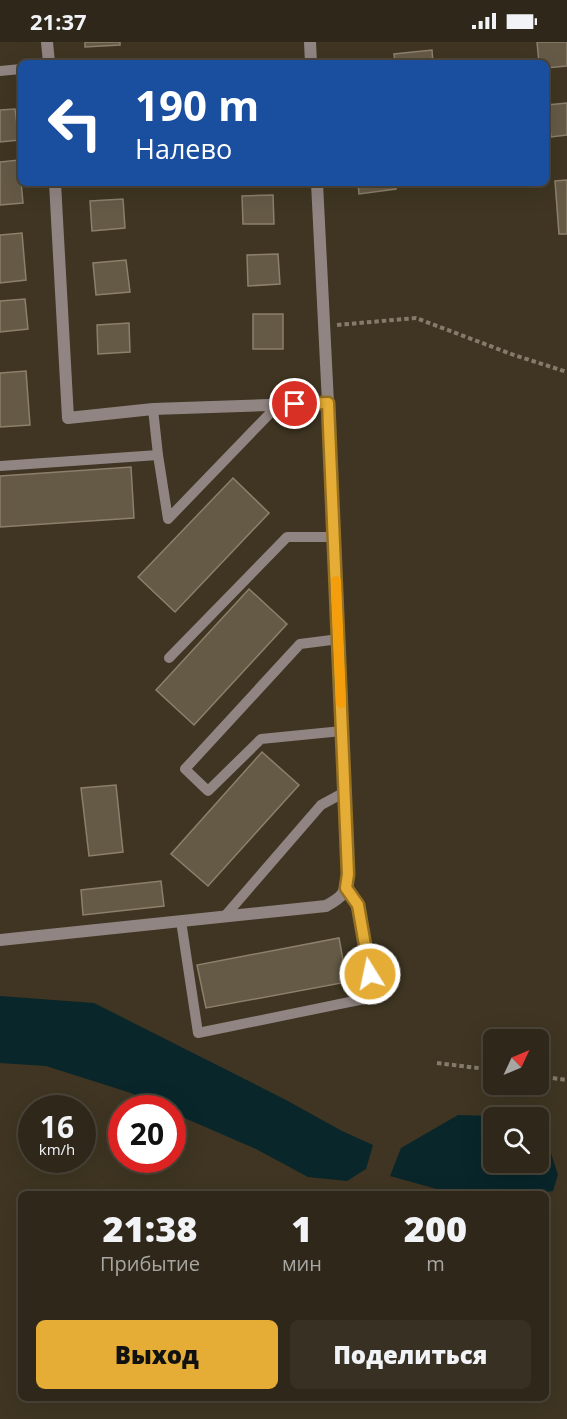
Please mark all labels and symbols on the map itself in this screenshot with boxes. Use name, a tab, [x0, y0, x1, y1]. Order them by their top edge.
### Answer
pin	[269, 378, 320, 429]
position arrow	[338, 942, 402, 1006]
north arrow	[483, 1029, 549, 1095]
speed limit sign: 20	[108, 1095, 186, 1173]

